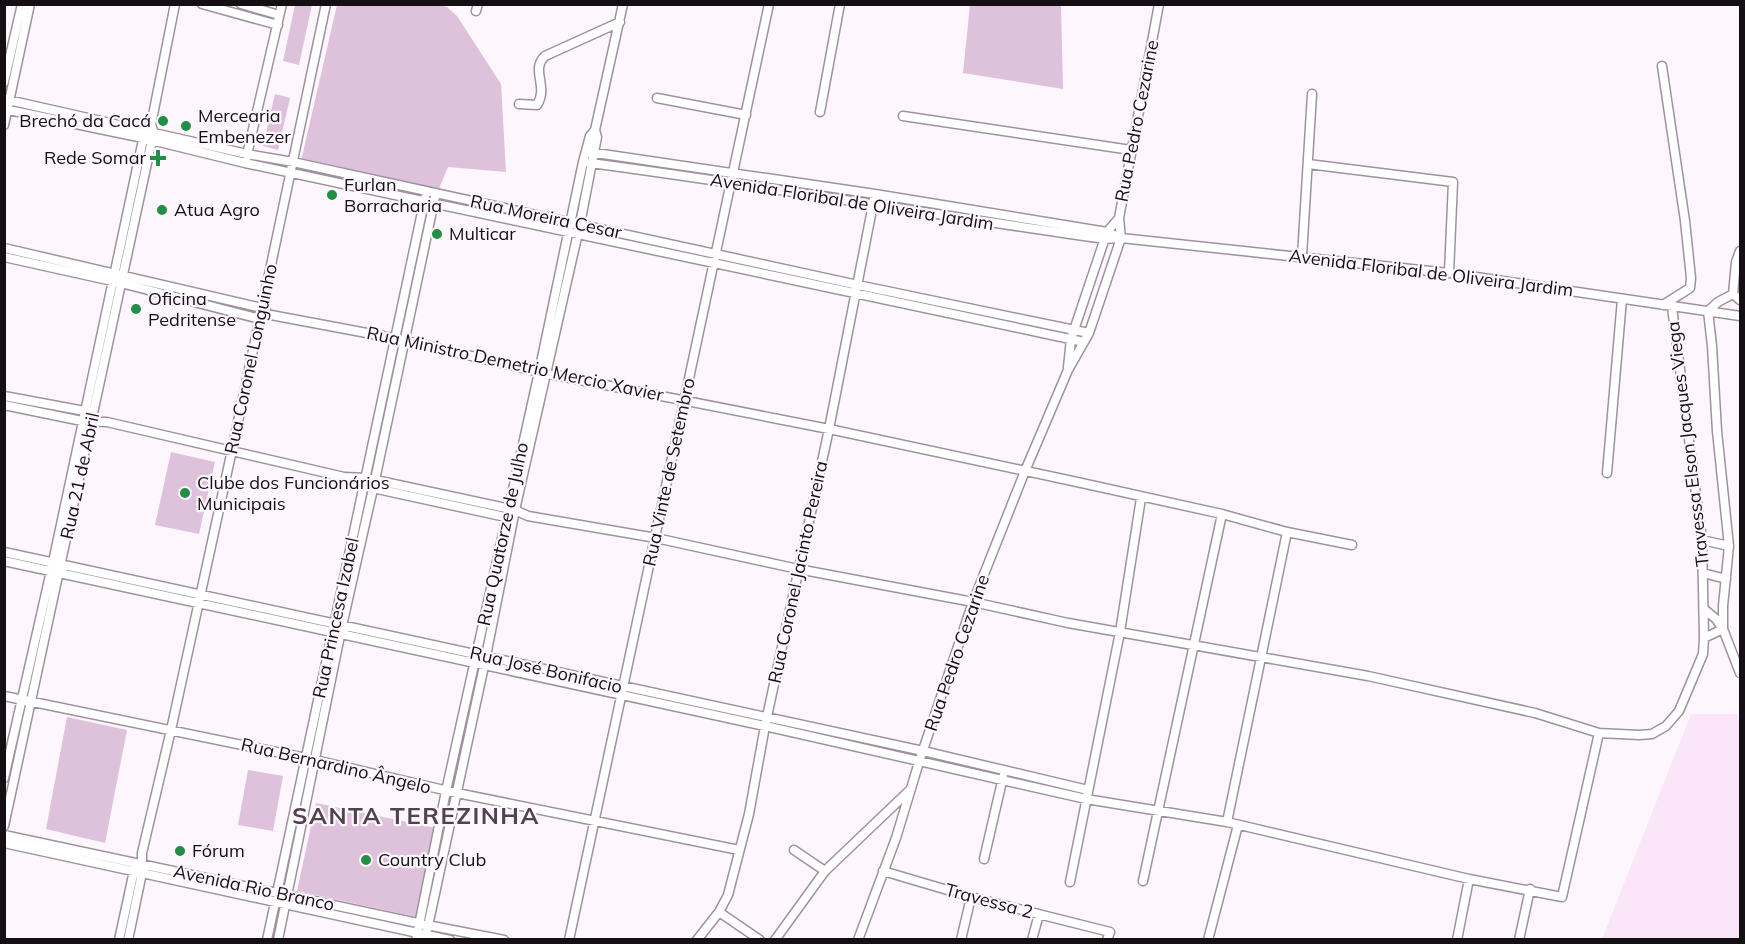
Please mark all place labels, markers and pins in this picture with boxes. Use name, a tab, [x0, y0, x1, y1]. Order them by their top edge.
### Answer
place label: Mercearia Embenezer	[198, 104, 291, 148]
place label: Brechó da Cacá	[19, 109, 151, 132]
marker: Brechó da Cacá	[156, 114, 170, 128]
marker: Mercearia Embenezer	[179, 119, 193, 133]
place label: Rede Somar	[44, 146, 146, 169]
marker: Rede Somar	[151, 151, 165, 165]
place label: Furlan Borracharia	[344, 173, 442, 217]
marker: Furlan Borracharia	[325, 188, 339, 202]
place label: Atua Agro	[174, 198, 260, 221]
marker: Atua Agro	[155, 203, 169, 217]
place label: Multicar	[449, 222, 516, 245]
marker: Multicar	[430, 227, 444, 241]
place label: Oficina Pedritense	[148, 287, 236, 331]
marker: Oficina Pedritense	[129, 302, 143, 316]
place label: Clube dos Funcionários Municipais	[197, 471, 390, 515]
marker: Clube dos Funcionários Municipais	[178, 486, 192, 500]
place label: Fórum	[192, 839, 245, 862]
marker: Fórum	[173, 844, 187, 858]
place label: Country Club	[378, 848, 486, 871]
marker: Country Club	[359, 853, 373, 867]

